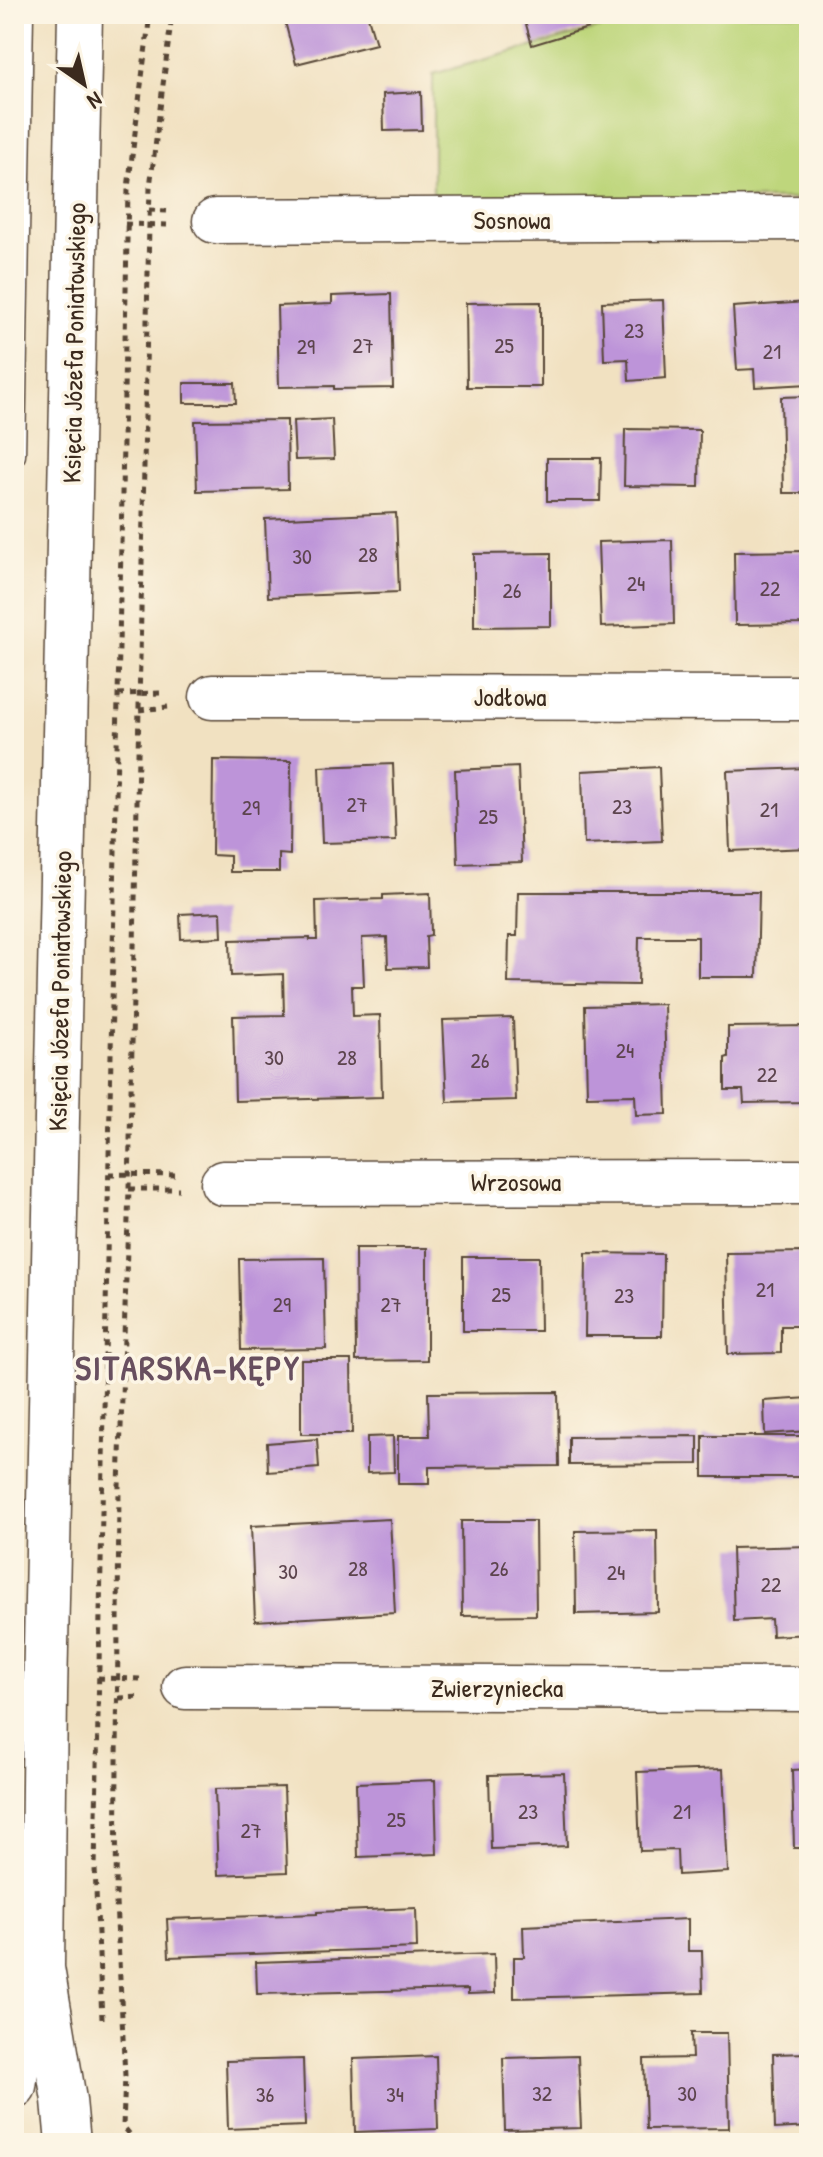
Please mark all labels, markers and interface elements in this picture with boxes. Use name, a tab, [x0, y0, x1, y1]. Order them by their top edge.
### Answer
north arrow	[44, 44, 124, 124]
text: N	[82, 85, 108, 116]
street label: Sosnowa	[474, 202, 550, 237]
street label: Księcia Józefa Poniatowskiego	[54, 203, 93, 483]
house number: 23	[624, 315, 644, 345]
house number: 27	[352, 330, 374, 360]
house number: 25	[494, 330, 514, 360]
house number: 29	[297, 331, 315, 361]
house number: 21	[763, 336, 781, 366]
house number: 28	[358, 539, 378, 569]
house number: 30	[292, 541, 312, 571]
house number: 24	[627, 568, 645, 598]
house number: 22	[760, 573, 781, 603]
house number: 26	[502, 575, 522, 605]
street label: Jodłowa	[474, 679, 546, 714]
house number: 27	[346, 789, 368, 819]
house number: 23	[612, 791, 632, 821]
house number: 29	[242, 792, 260, 822]
house number: 21	[760, 794, 778, 824]
house number: 25	[478, 801, 498, 831]
street label: Księcia Józefa Poniatowskiego	[40, 851, 79, 1131]
house number: 24	[616, 1035, 634, 1065]
house number: 30	[264, 1042, 284, 1072]
house number: 28	[337, 1042, 357, 1072]
house number: 26	[470, 1045, 490, 1075]
house number: 22	[757, 1059, 778, 1089]
street label: Wrzosowa	[471, 1164, 561, 1199]
house number: 21	[756, 1274, 774, 1304]
house number: 25	[491, 1279, 511, 1309]
house number: 23	[614, 1280, 634, 1310]
house number: 29	[273, 1289, 291, 1319]
house number: 27	[380, 1289, 402, 1319]
district label: SITARSKA-KĘPY	[75, 1345, 301, 1391]
house number: 28	[348, 1553, 368, 1583]
house number: 26	[489, 1553, 509, 1583]
house number: 30	[278, 1556, 298, 1586]
house number: 24	[607, 1557, 625, 1587]
house number: 22	[761, 1569, 782, 1599]
street label: Zwierzyniecka	[431, 1670, 563, 1705]
house number: 23	[518, 1796, 538, 1826]
house number: 21	[673, 1796, 691, 1826]
house number: 25	[386, 1804, 406, 1834]
house number: 27	[240, 1815, 262, 1845]
house number: 32	[532, 2078, 553, 2108]
house number: 30	[677, 2078, 697, 2108]
house number: 36	[256, 2079, 275, 2109]
house number: 34	[386, 2079, 404, 2109]

